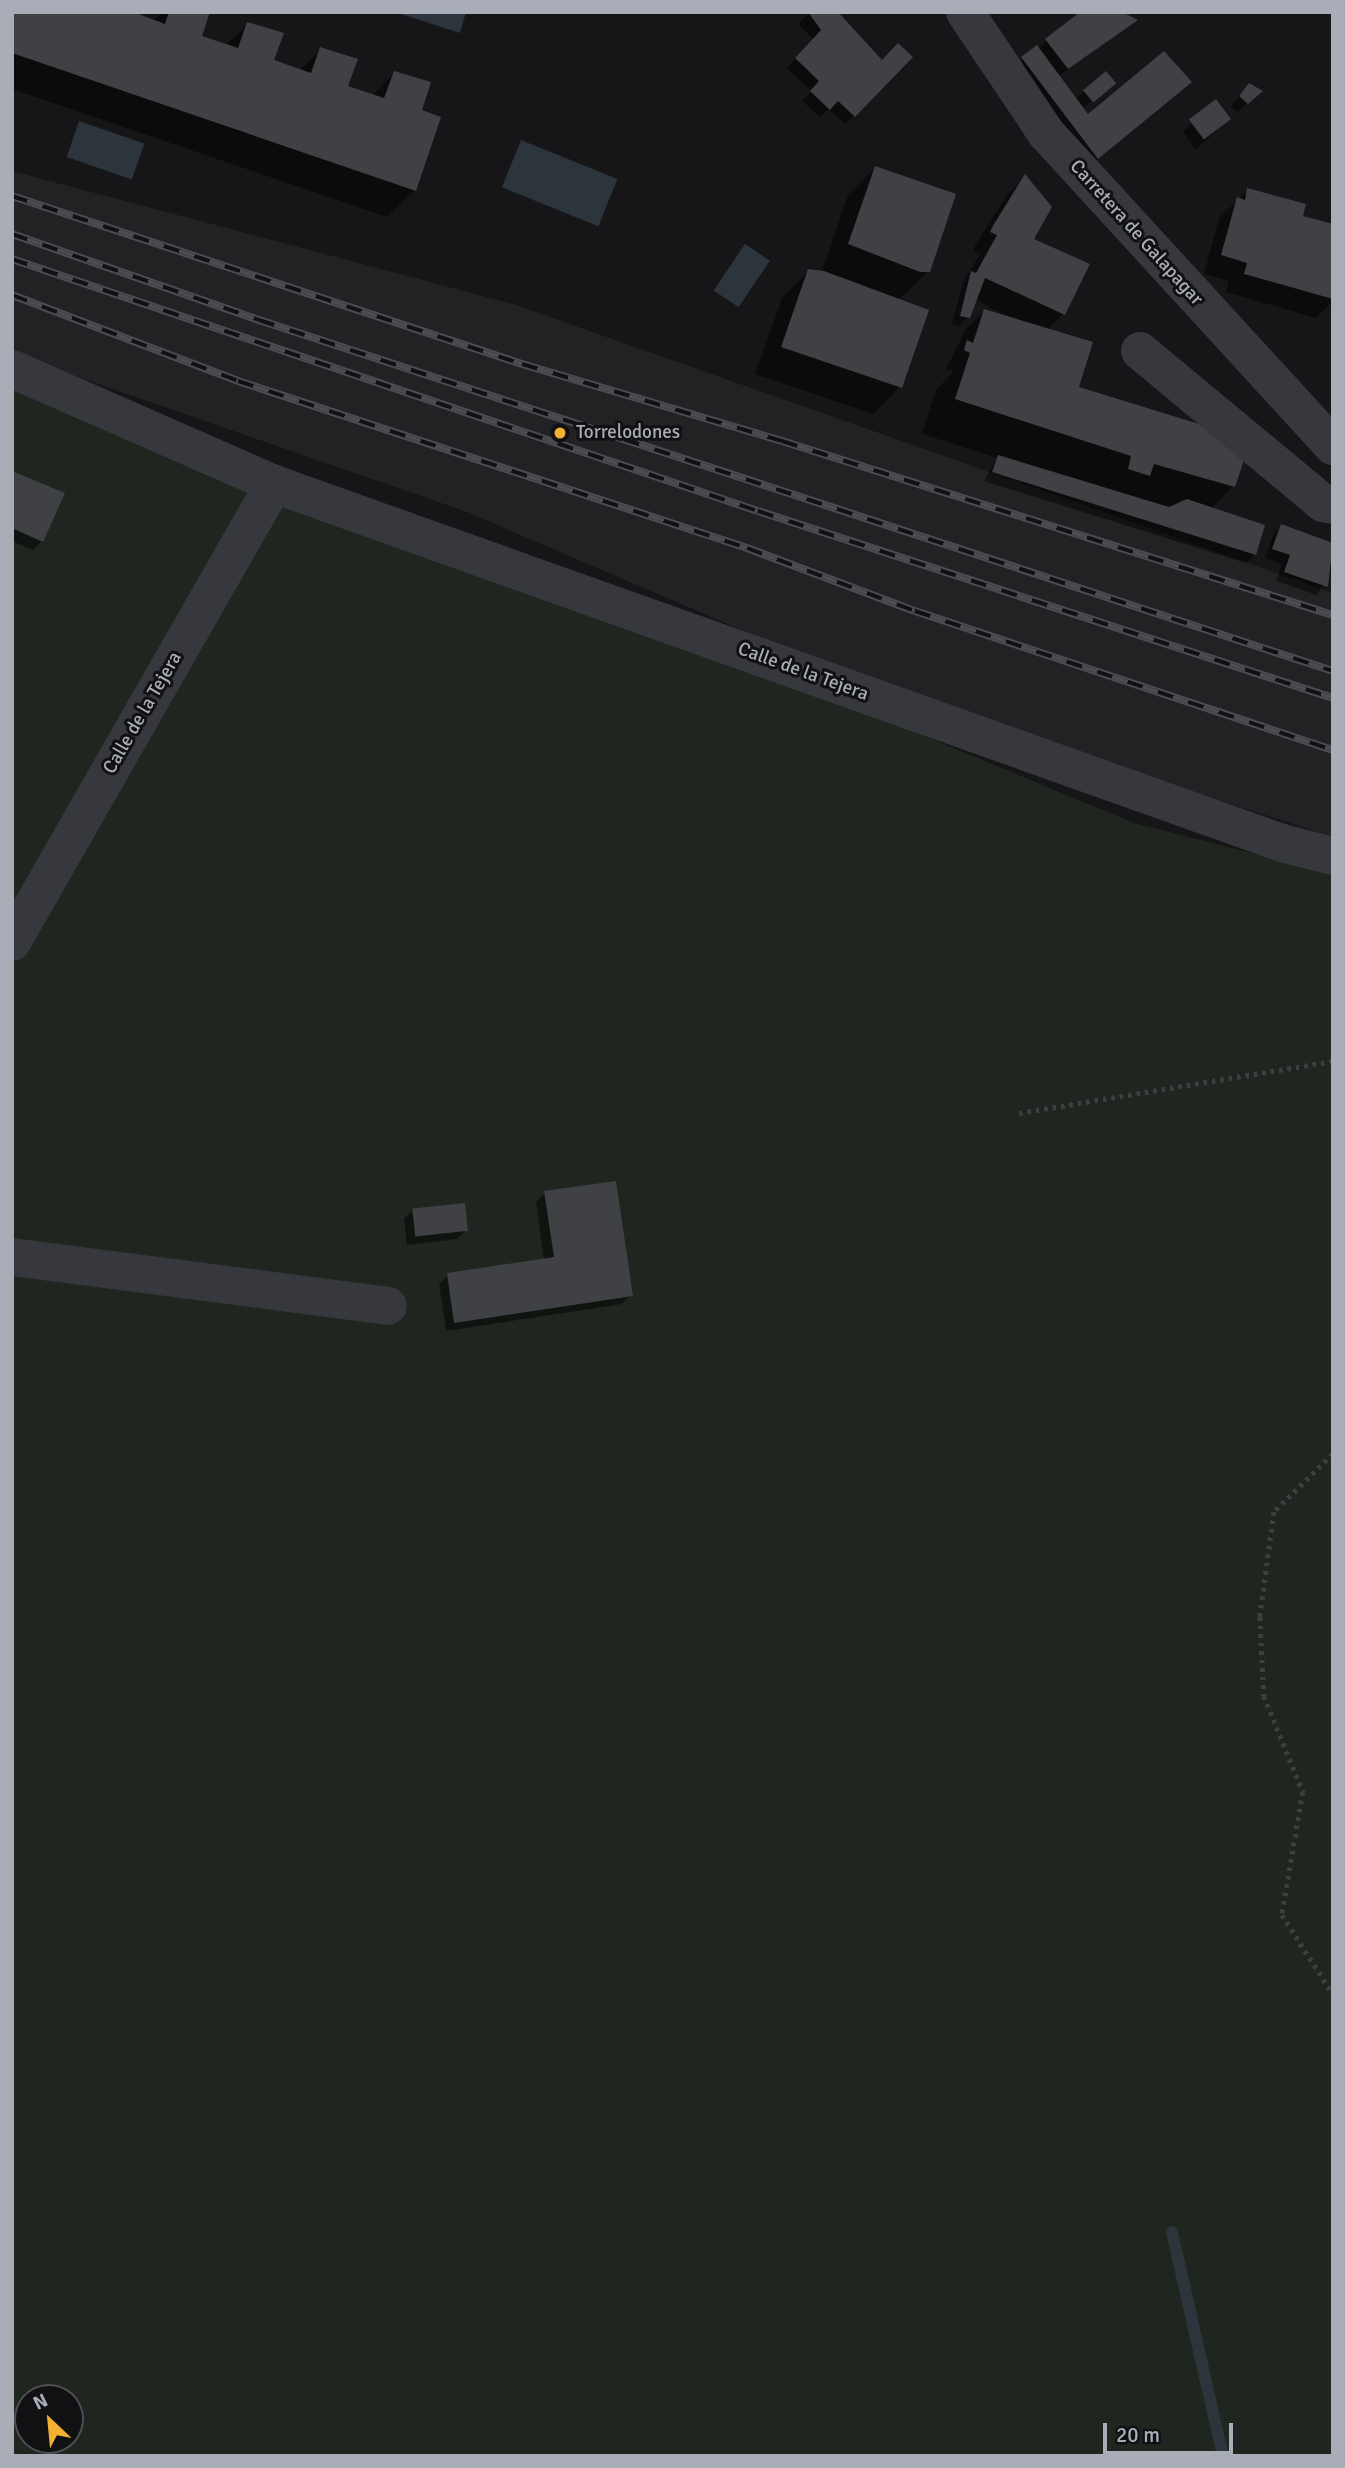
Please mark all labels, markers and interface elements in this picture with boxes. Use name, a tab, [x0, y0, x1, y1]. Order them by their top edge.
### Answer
street label: Carretera de Galapagar	[1065, 156, 1207, 310]
place label: Torrelodones	[576, 422, 680, 444]
marker: Torrelodones	[550, 423, 570, 443]
street label: Calle de la Tejera	[735, 638, 871, 706]
street label: Calle de la Tejera	[99, 648, 187, 778]
north arrow	[14, 2384, 84, 2454]
text: N	[29, 2388, 52, 2416]
scale bar	[1107, 2408, 1236, 2452]
text: 20 m	[1116, 2422, 1160, 2448]

